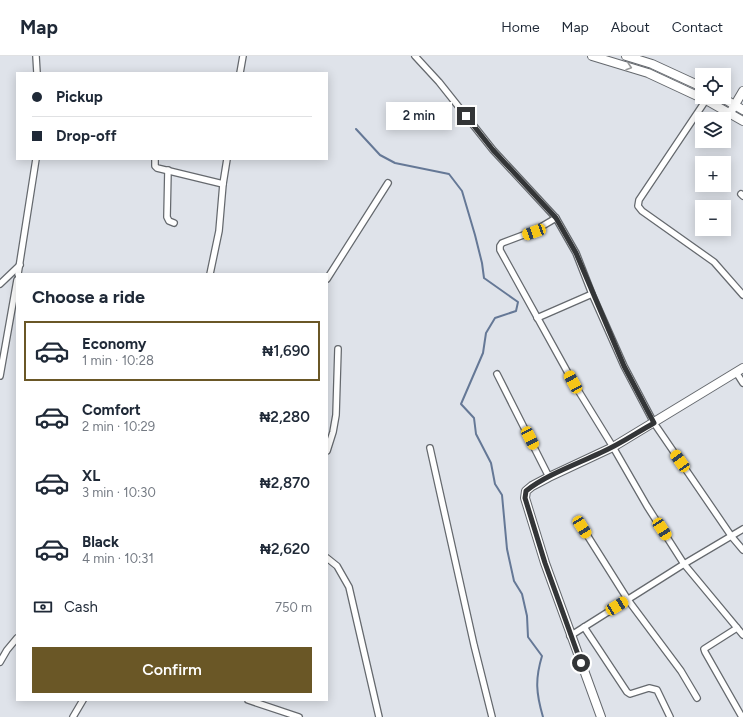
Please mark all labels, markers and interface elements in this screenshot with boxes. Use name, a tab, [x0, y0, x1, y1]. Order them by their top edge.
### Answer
text: Map	[20, 16, 58, 39]
text: Home	[501, 19, 540, 36]
text: Map	[562, 19, 589, 36]
text: About	[611, 19, 650, 36]
text: Contact	[672, 19, 723, 36]
one-way arrow	[625, 62, 632, 71]
map controls	[695, 68, 731, 236]
button: locate	[695, 68, 731, 104]
text: Pickup	[56, 88, 103, 106]
callout: 2 min	[386, 102, 452, 130]
route end	[457, 107, 475, 125]
text: 2 min	[403, 108, 435, 123]
button: layers	[695, 112, 731, 148]
text: Drop-off	[56, 127, 117, 145]
button: +	[695, 156, 731, 192]
button: −	[695, 200, 731, 236]
car	[521, 222, 547, 242]
text: Choose a ride	[32, 286, 145, 308]
icon: car	[34, 333, 70, 369]
text: Economy	[82, 335, 147, 353]
text: ₦1,690	[262, 342, 310, 360]
text: 1 min · 10:28	[82, 353, 154, 368]
car	[562, 369, 584, 395]
icon: car	[34, 399, 70, 435]
text: Comfort	[82, 401, 141, 419]
text: ₦2,280	[259, 408, 310, 426]
text: 2 min · 10:29	[82, 419, 155, 434]
car	[519, 425, 541, 451]
car	[668, 448, 692, 474]
icon: car	[34, 465, 70, 501]
text: XL	[82, 467, 100, 485]
text: ₦2,870	[260, 474, 310, 492]
text: 3 min · 10:30	[82, 485, 156, 500]
car	[571, 514, 593, 540]
car	[650, 516, 674, 542]
icon: car	[34, 531, 70, 567]
text: Black	[82, 533, 119, 551]
text: ₦2,620	[260, 540, 310, 558]
text: 4 min · 10:31	[82, 551, 154, 566]
car	[604, 595, 630, 617]
icon: cash	[32, 596, 54, 618]
text: Cash	[64, 598, 98, 616]
text: 750 m	[275, 600, 312, 615]
button: Confirm	[32, 647, 312, 693]
route start	[572, 654, 590, 672]

